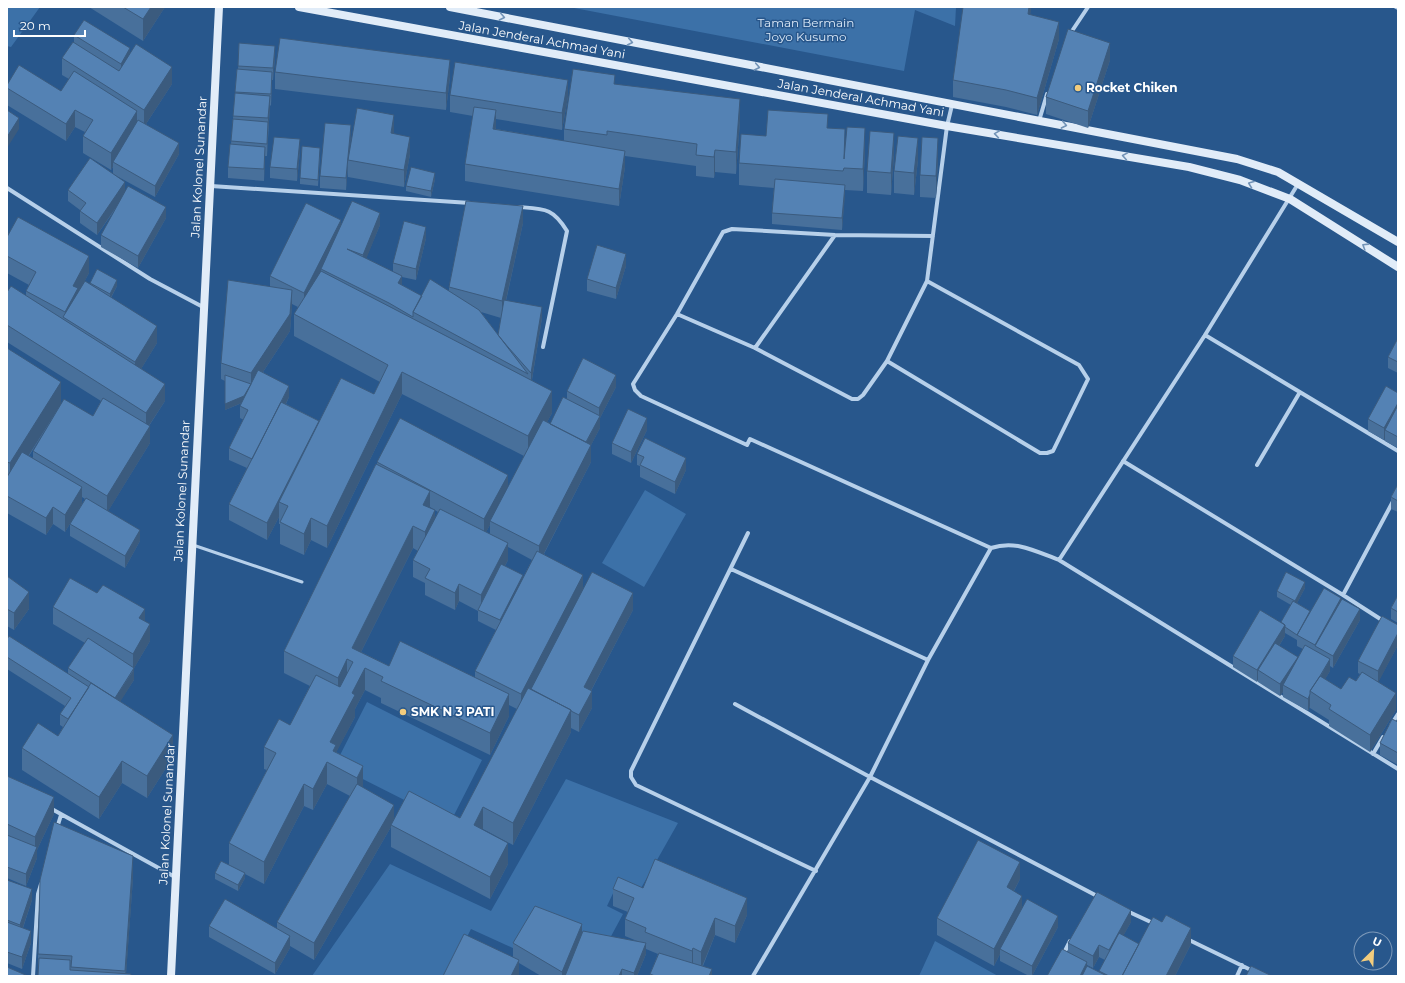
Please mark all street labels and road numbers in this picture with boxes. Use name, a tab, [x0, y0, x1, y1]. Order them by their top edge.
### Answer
street label: Jalan Jenderal Achmad Yani	[457, 17, 627, 62]
street label: Jalan Jenderal Achmad Yani	[776, 75, 946, 120]
street label: Jalan Kolonel Sunandar	[187, 96, 210, 239]
street label: Jalan Kolonel Sunandar	[170, 420, 193, 563]
street label: Jalan Kolonel Sunandar	[155, 743, 178, 886]

